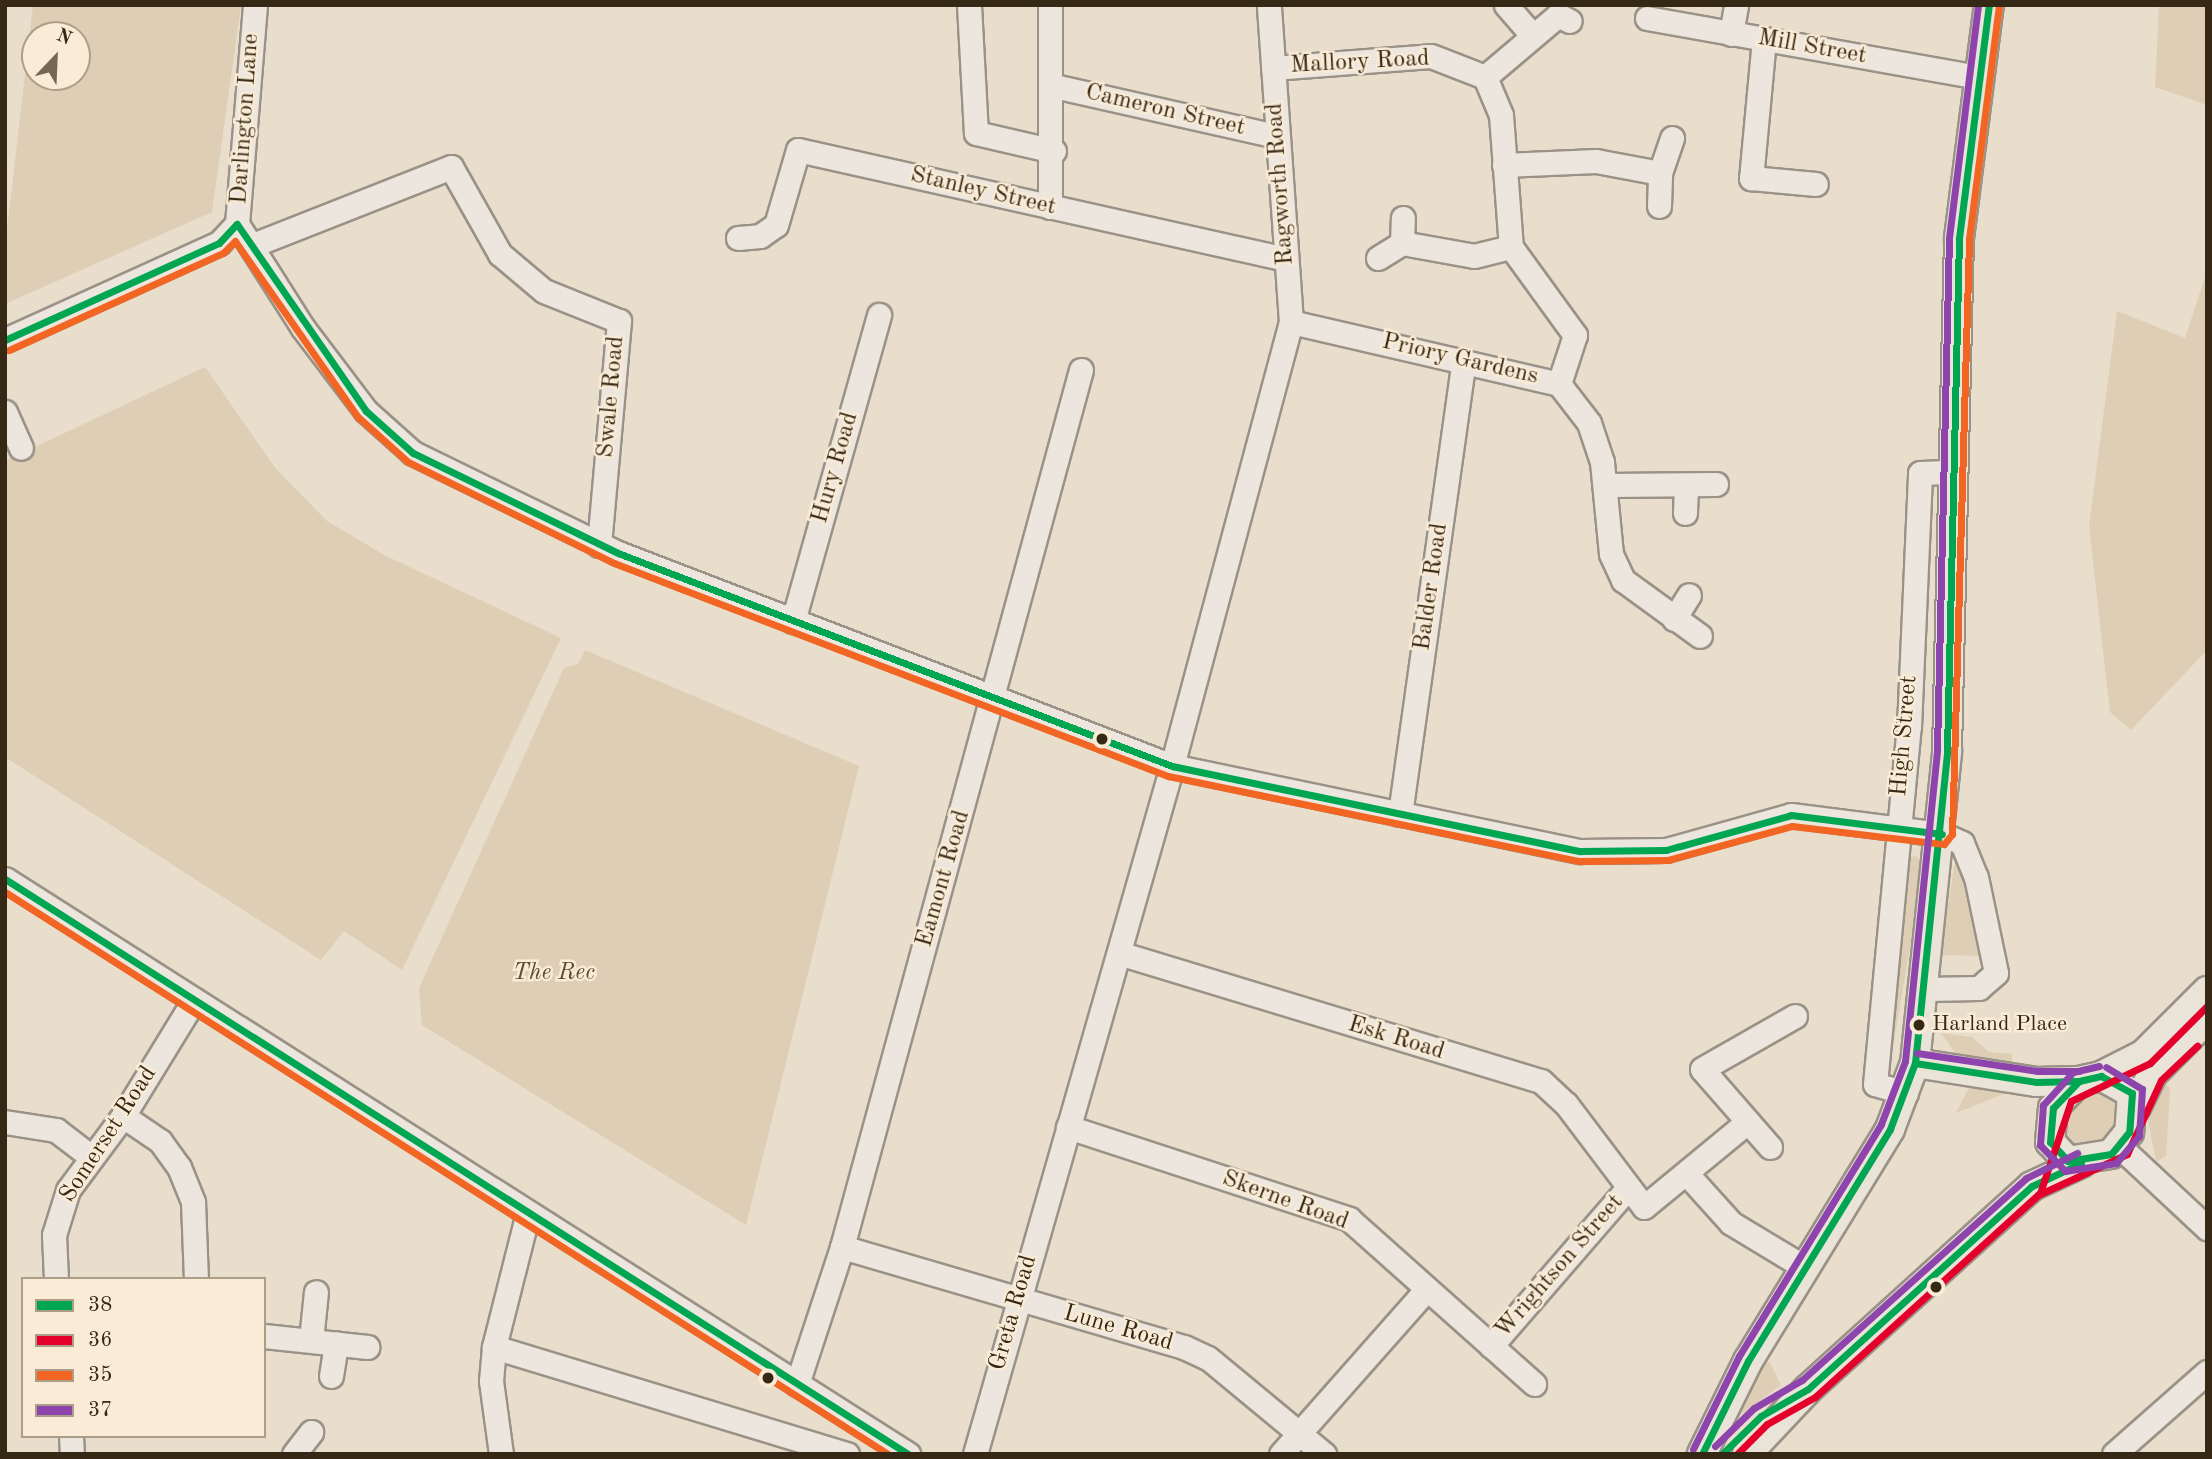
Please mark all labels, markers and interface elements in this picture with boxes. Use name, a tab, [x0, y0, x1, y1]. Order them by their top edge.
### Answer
north arrow	[21, 21, 91, 91]
street label: Mill Street	[1755, 24, 1869, 72]
text: N	[53, 26, 74, 50]
street label: Darlington Lane	[226, 33, 266, 205]
street label: Mallory Road	[1290, 45, 1430, 81]
street label: Cameron Street	[1082, 79, 1248, 143]
street label: Ragworth Road	[1261, 102, 1301, 266]
street label: Stanley Street	[907, 161, 1059, 223]
street label: Priory Gardens	[1379, 328, 1541, 392]
street label: Swale Road	[592, 335, 632, 459]
street label: Hury Road	[806, 409, 866, 527]
street label: Balder Road	[1409, 521, 1455, 653]
street label: High Street	[1885, 674, 1925, 798]
unlabelled marker	[1095, 732, 1109, 746]
street label: Eamont Road	[911, 807, 977, 951]
park label: The Rec	[513, 960, 595, 988]
street label: Esk Road	[1344, 1011, 1448, 1067]
place label: Harland Place	[1932, 1012, 2067, 1038]
marker: Harland Place	[1912, 1018, 1926, 1032]
street label: Somerset Road	[54, 1061, 164, 1209]
street label: Skerne Road	[1218, 1165, 1352, 1237]
street label: Wrightson Street	[1489, 1189, 1631, 1345]
street label: Greta Road	[984, 1252, 1044, 1374]
legend	[21, 1277, 266, 1438]
unlabelled marker	[1929, 1280, 1943, 1294]
text: 38	[88, 1295, 112, 1316]
street label: Lune Road	[1060, 1300, 1176, 1358]
text: 36	[88, 1330, 112, 1351]
text: 35	[88, 1365, 112, 1386]
unlabelled marker	[761, 1371, 775, 1385]
text: 37	[88, 1400, 112, 1421]

